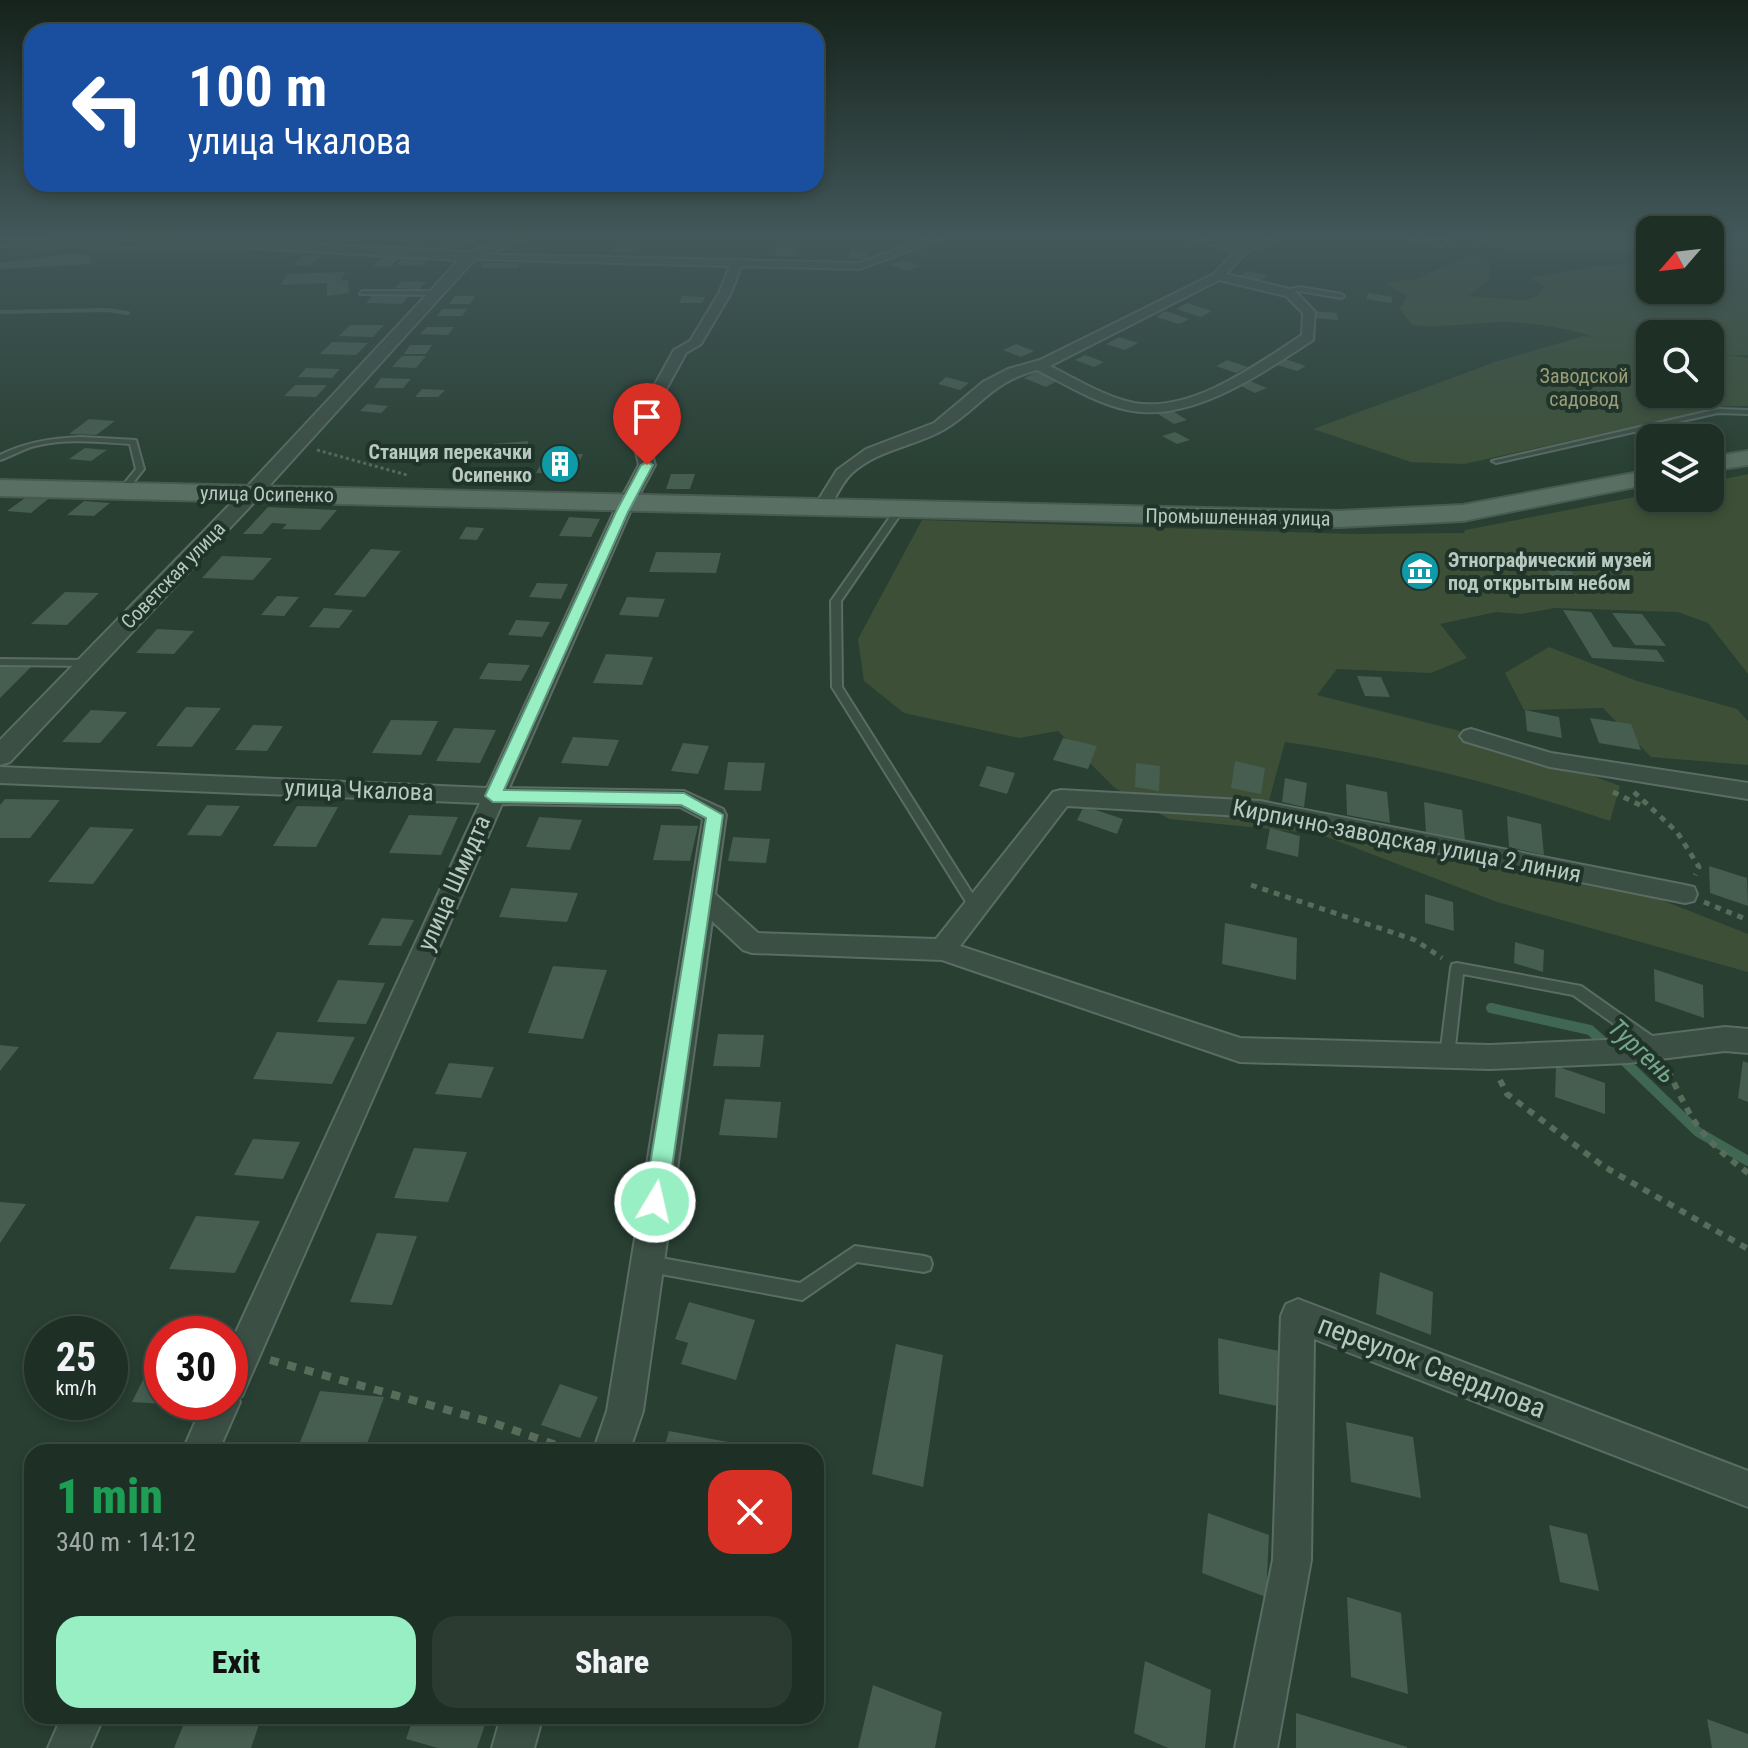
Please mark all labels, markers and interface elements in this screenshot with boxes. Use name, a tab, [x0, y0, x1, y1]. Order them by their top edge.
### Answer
text: 100 m	[188, 54, 327, 120]
icon: left	[56, 56, 160, 160]
text: улица Чкалова	[188, 121, 411, 163]
north arrow	[1636, 216, 1724, 304]
map controls	[1636, 216, 1724, 512]
button: search	[1636, 320, 1724, 408]
park label: Заводской садовод	[1540, 364, 1628, 411]
pin	[613, 383, 681, 465]
icon: arrive	[625, 395, 669, 439]
button: layers	[1636, 424, 1724, 512]
place label: Станция перекачки Осипенко	[369, 440, 532, 487]
building icon: Станция перекачки Осипенко	[539, 443, 581, 485]
street label: улица Осипенко	[200, 481, 334, 507]
street label: Промышленная улица	[1145, 503, 1331, 531]
street label: Советская улица	[116, 516, 230, 634]
place label: Этнографический музей под открытым небом	[1448, 548, 1652, 595]
museum icon: Этнографический музей под открытым небом	[1399, 550, 1441, 592]
street label: улица Чкалова	[284, 773, 434, 807]
street label: Кирпично-заводская улица 2 линия	[1230, 793, 1584, 889]
street label: улица Шмидта	[412, 811, 496, 955]
water label: Тургень	[1602, 1012, 1682, 1090]
position arrow	[613, 1160, 697, 1244]
street label: переулок Свердлова	[1313, 1308, 1550, 1425]
speed limit sign: 30	[144, 1316, 248, 1420]
text: 25	[56, 1334, 96, 1381]
text: km/h	[55, 1376, 97, 1400]
text: 1 min	[56, 1468, 163, 1525]
button: close	[708, 1470, 792, 1554]
text: 340 m · 14:12	[56, 1527, 196, 1557]
button: Exit	[56, 1616, 416, 1708]
button: Share	[432, 1616, 792, 1708]

